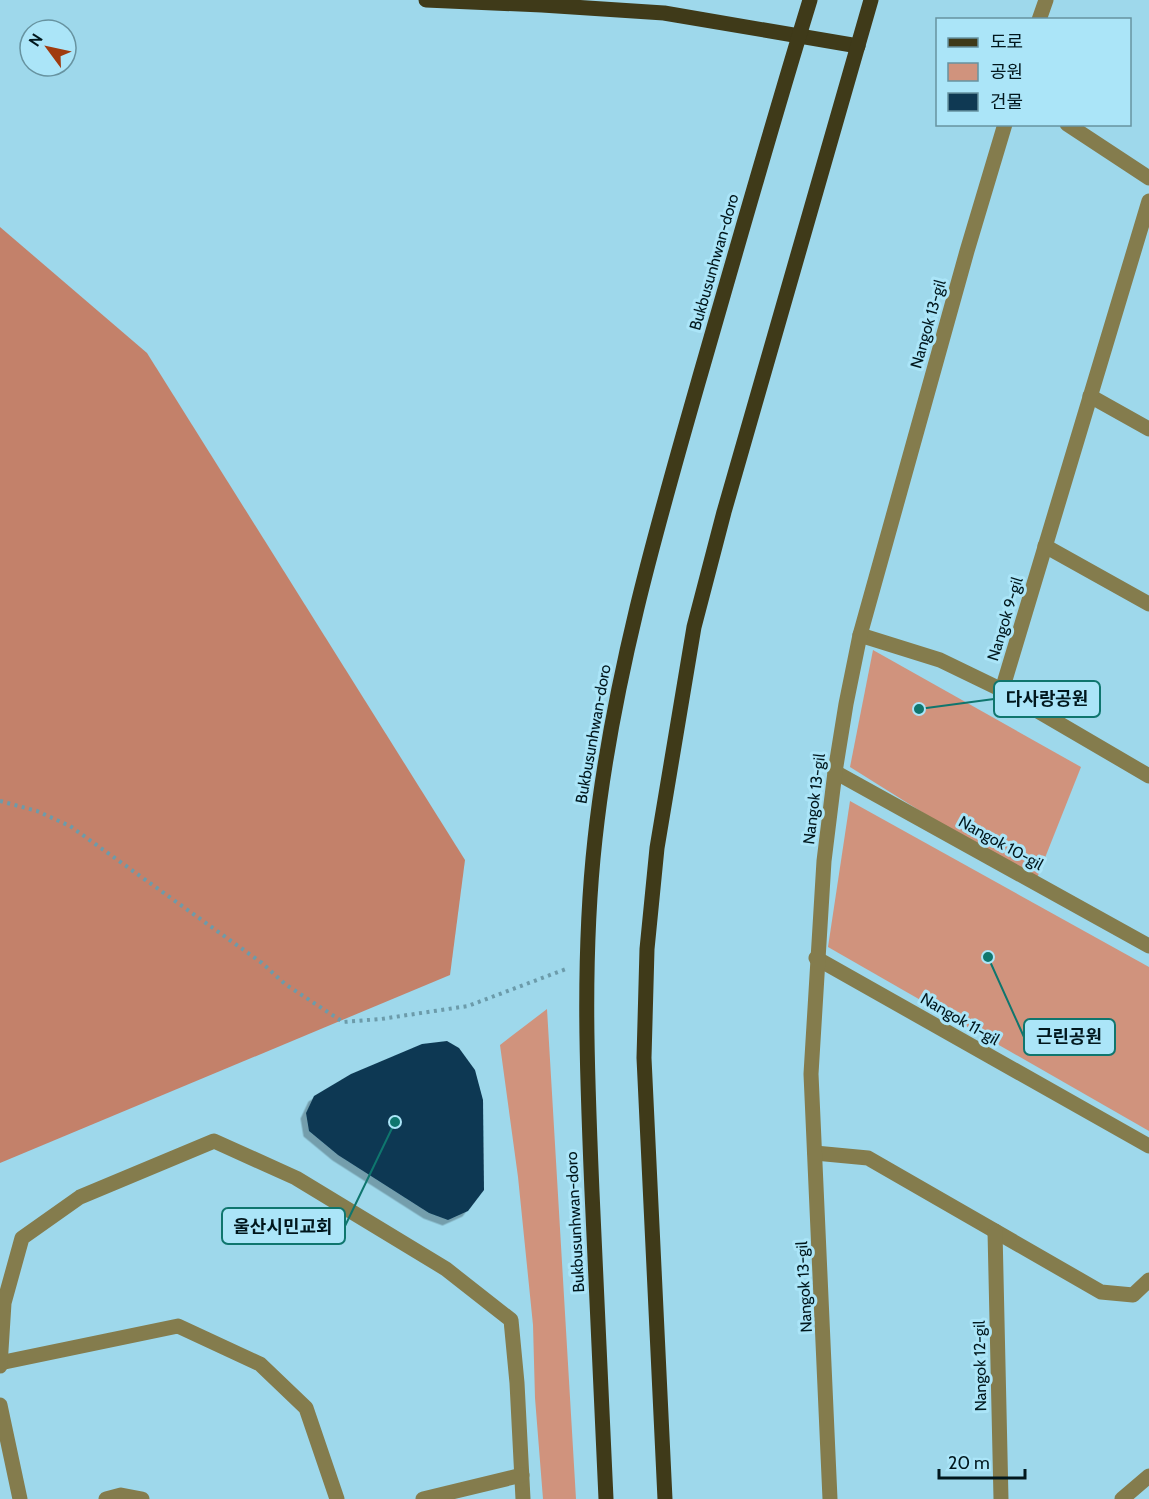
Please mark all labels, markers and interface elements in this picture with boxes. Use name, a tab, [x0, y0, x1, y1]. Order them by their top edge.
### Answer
north arrow	[18, 18, 78, 78]
legend	[936, 18, 1131, 126]
text: N	[25, 30, 47, 50]
text: 도로	[990, 31, 1023, 53]
text: 공원	[990, 61, 1023, 83]
text: 건물	[990, 91, 1023, 113]
street label: Bukbusunhwan-doro	[685, 191, 743, 332]
street label: Nangok 13-gil	[906, 277, 950, 371]
street label: Nangok 9-gil	[983, 575, 1027, 663]
street label: Bukbusunhwan-doro	[571, 663, 615, 805]
callout: 다사랑공원	[994, 681, 1100, 717]
text: 다사랑공원	[1006, 688, 1088, 710]
street label: Nangok 13-gil	[799, 752, 829, 845]
street label: Nangok 10-gil	[955, 812, 1047, 874]
street label: Nangok 11-gil	[917, 989, 1003, 1049]
callout: 근린공원	[1024, 1019, 1115, 1055]
text: 근린공원	[1036, 1026, 1102, 1048]
street label: Bukbusunhwan-doro	[562, 1151, 588, 1293]
callout: 울산시민교회	[222, 1208, 345, 1244]
text: 울산시민교회	[233, 1216, 333, 1238]
street label: Nangok 13-gil	[792, 1241, 816, 1333]
street label: Nangok 12-gil	[970, 1320, 990, 1412]
scale bar	[939, 1442, 1024, 1480]
text: 20 m	[948, 1452, 990, 1474]

